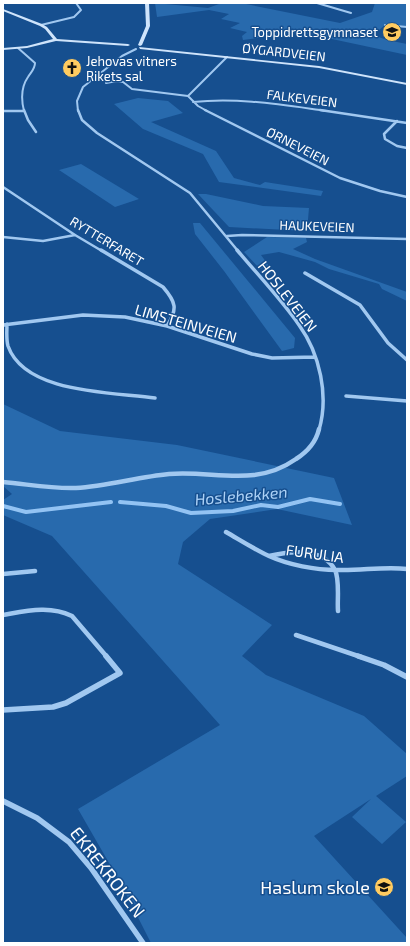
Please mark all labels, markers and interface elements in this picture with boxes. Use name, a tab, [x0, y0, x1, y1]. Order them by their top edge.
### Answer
school or university icon: Toppidrettsgymnaset	[381, 21, 403, 43]
place label: Toppidrettsgymnaset	[251, 24, 378, 40]
street label: ØYGARDVEIEN	[242, 40, 326, 64]
place label: Jehovas vitners Rikets sal	[86, 53, 177, 84]
church icon: Jehovas vitners Rikets sal	[61, 57, 83, 79]
street label: FALKEVEIEN	[266, 86, 338, 110]
street label: ØRNEVEIEN	[264, 123, 332, 169]
street label: RYTTERFARET	[67, 213, 147, 269]
street label: HAUKEVEIEN	[279, 217, 355, 235]
street label: HOSLEVEIEN	[255, 257, 321, 335]
street label: LIMSTEINVEIEN	[133, 300, 239, 346]
water label: Hoslebekken	[194, 481, 288, 509]
street label: FURULIA	[285, 540, 346, 566]
street label: EKREKROKEN	[66, 822, 150, 922]
place label: Haslum skole	[260, 876, 370, 898]
school or university icon: Haslum skole	[373, 876, 395, 898]

